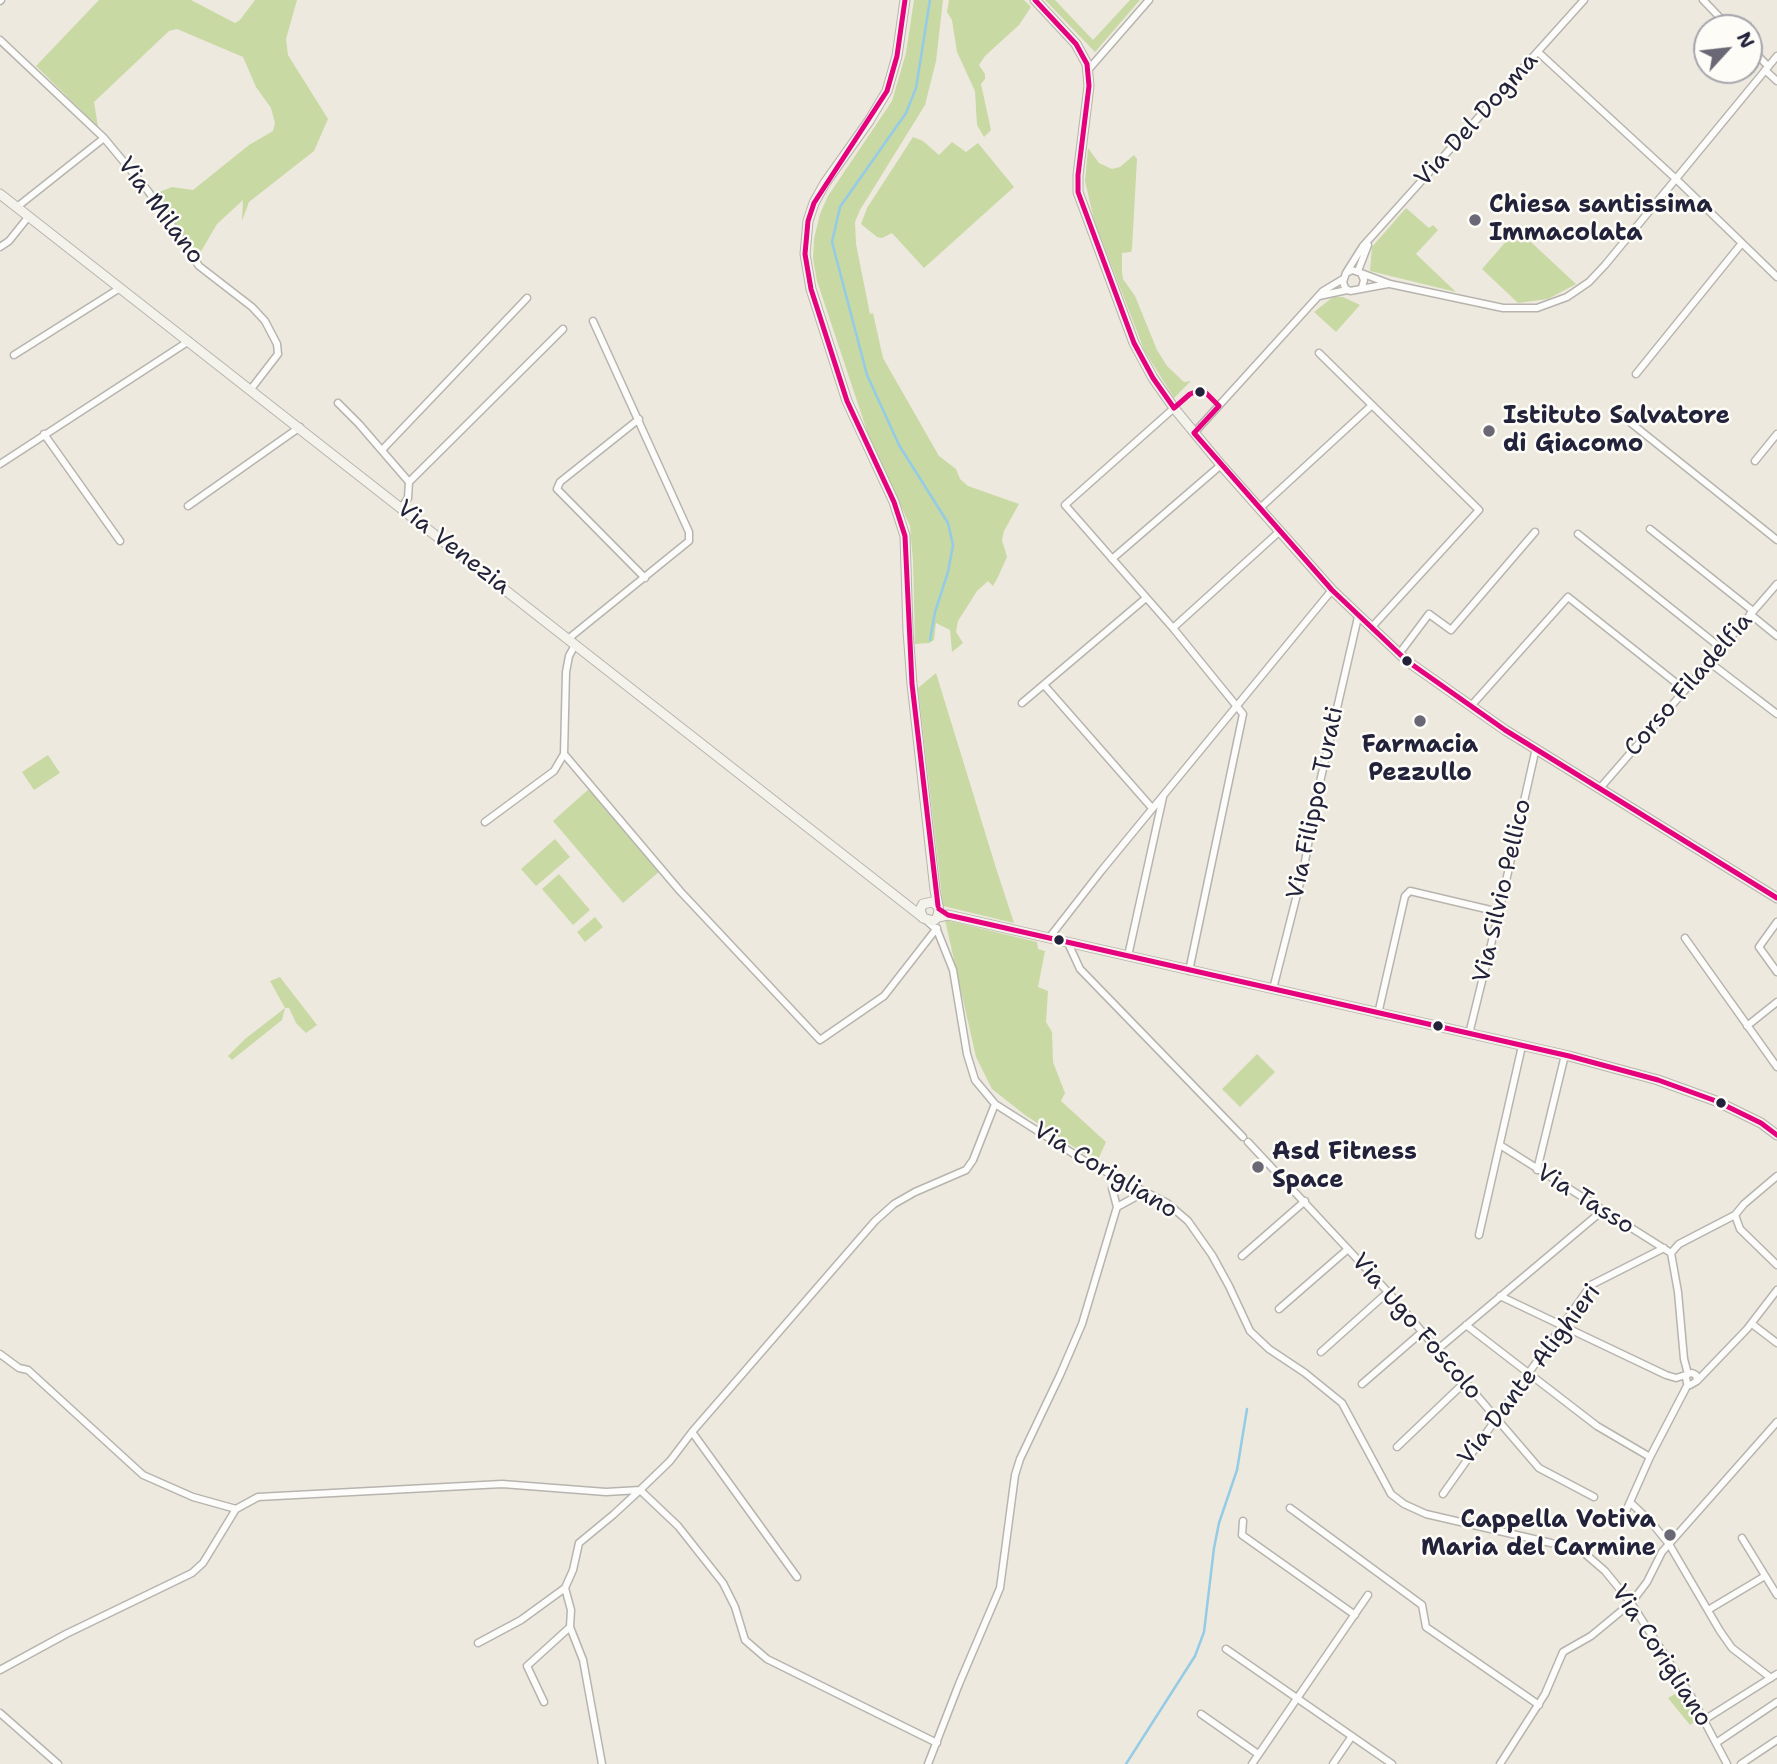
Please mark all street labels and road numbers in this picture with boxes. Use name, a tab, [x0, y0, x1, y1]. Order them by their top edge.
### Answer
street label: Via Del Dogma	[1409, 47, 1545, 193]
street label: Via Milano	[110, 152, 210, 270]
street label: Via Venezia	[390, 495, 516, 601]
street label: Corso Filadelfia	[1619, 607, 1759, 763]
street label: Via Filippo Turati	[1282, 704, 1350, 902]
street label: Via Silvio Pellico	[1468, 796, 1538, 986]
street label: Via Corigliano	[1028, 1117, 1182, 1225]
street label: Via Tasso	[1531, 1159, 1639, 1241]
street label: Via Ugo Foscolo	[1345, 1248, 1487, 1406]
street label: Via Dante Alighieri	[1453, 1279, 1607, 1471]
street label: Via Corigliano	[1604, 1580, 1718, 1732]

